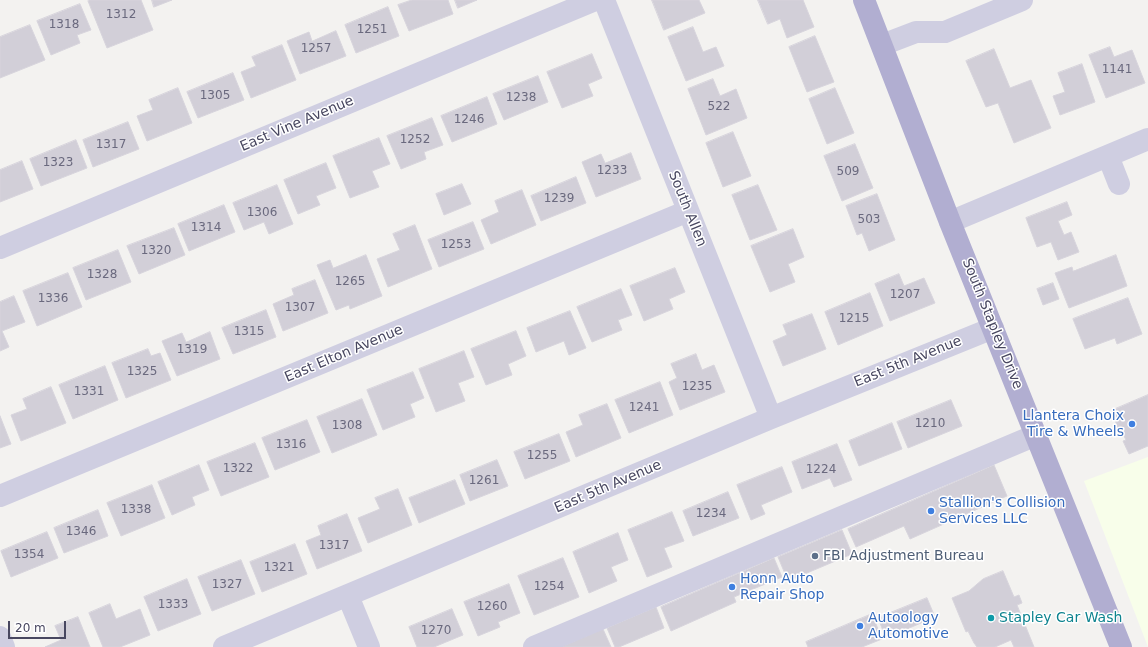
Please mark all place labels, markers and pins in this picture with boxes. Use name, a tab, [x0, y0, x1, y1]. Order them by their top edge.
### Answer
place label: Llantera Choix Tire & Wheels	[1023, 408, 1124, 440]
marker: Llantera Choix Tire & Wheels	[1127, 419, 1137, 429]
place label: Stallion's Collision Services LLC	[939, 495, 1065, 528]
marker: Stallion's Collision Services LLC	[926, 506, 936, 516]
place label: FBI Adjustment Bureau	[823, 548, 984, 564]
marker: FBI Adjustment Bureau	[810, 551, 820, 561]
place label: Honn Auto Repair Shop	[740, 571, 824, 604]
marker: Honn Auto Repair Shop	[727, 582, 737, 592]
place label: Autoology Automotive	[868, 610, 949, 642]
place label: Stapley Car Wash	[999, 610, 1122, 626]
marker: Stapley Car Wash	[986, 613, 996, 623]
marker: Autoology Automotive	[855, 621, 865, 631]

